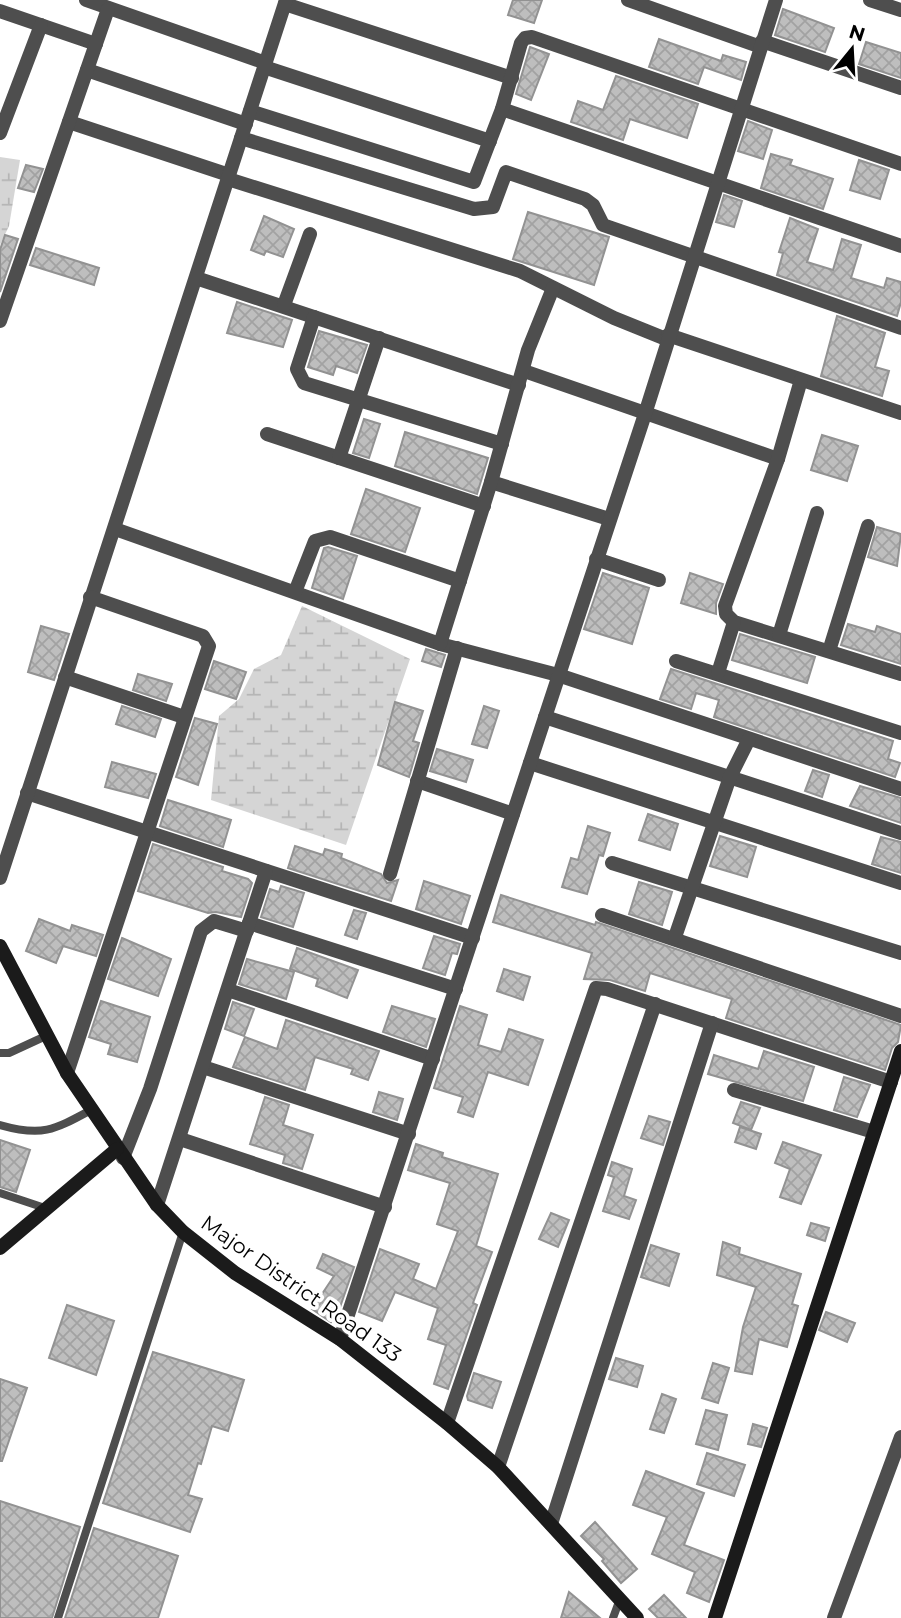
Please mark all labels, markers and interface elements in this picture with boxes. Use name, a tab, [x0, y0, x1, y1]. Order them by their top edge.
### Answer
north arrow	[817, 14, 887, 84]
text: N	[846, 20, 868, 47]
street label: Major District Road 133	[196, 1210, 406, 1367]

